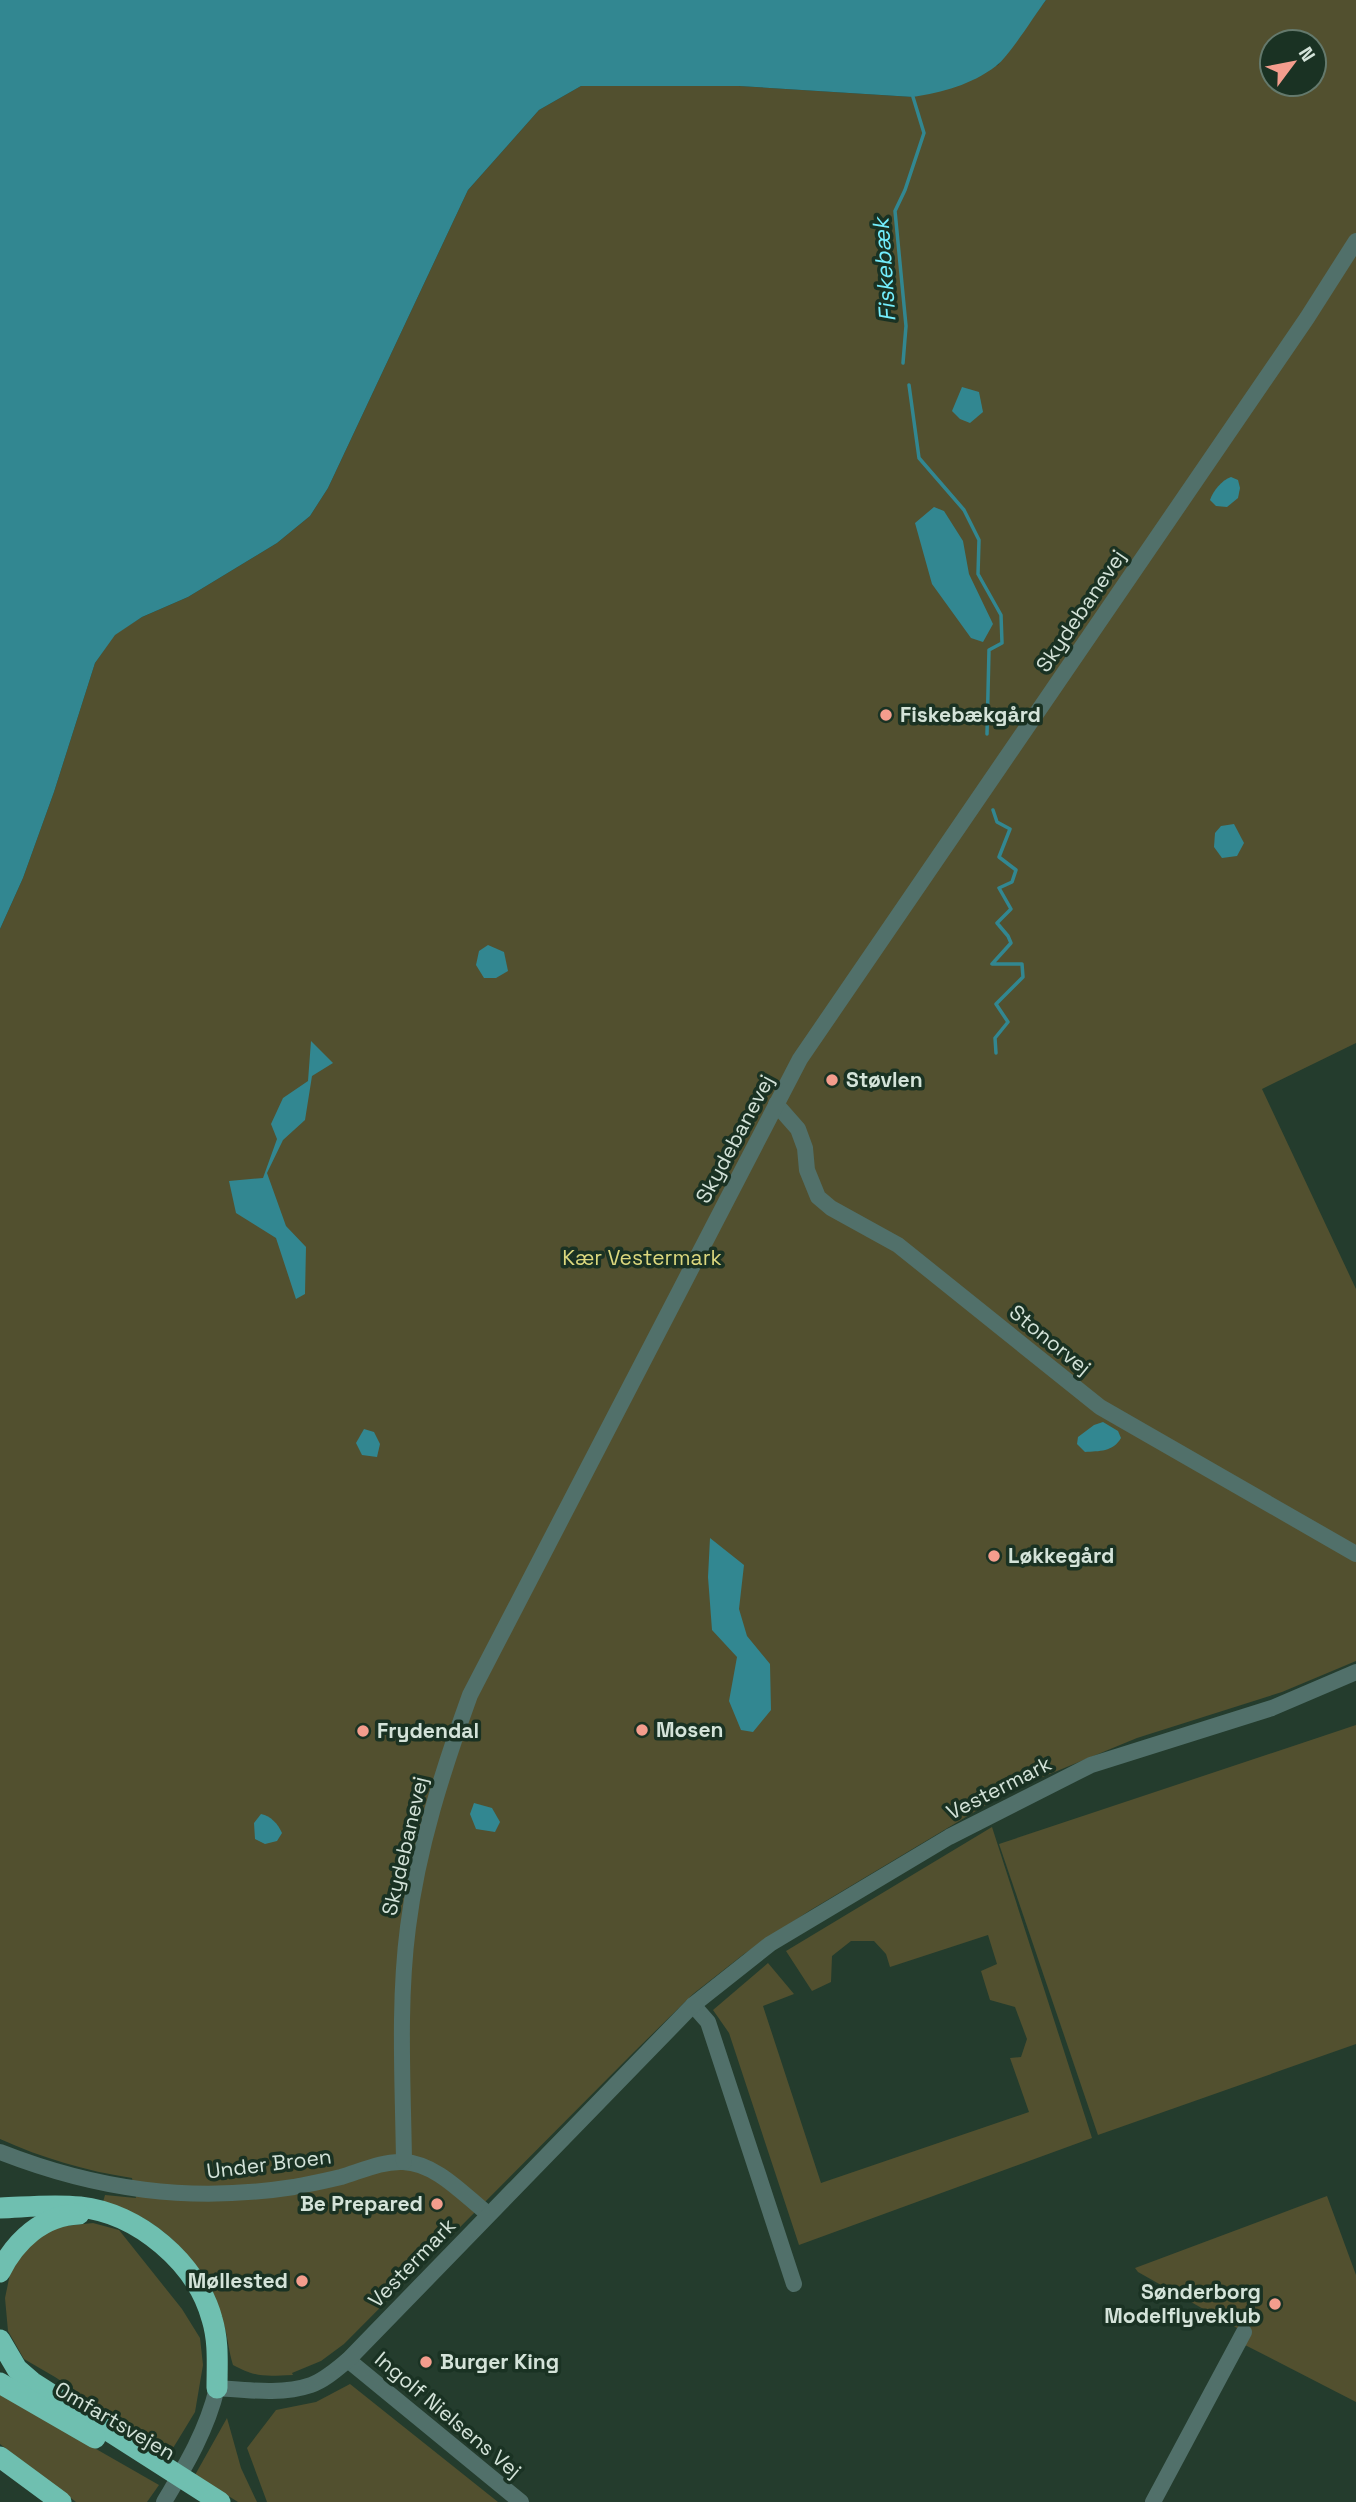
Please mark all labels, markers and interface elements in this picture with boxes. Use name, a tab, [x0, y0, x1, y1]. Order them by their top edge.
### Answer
north arrow	[1258, 28, 1328, 98]
text: N	[1293, 42, 1321, 66]
water label: Fiskebæk	[865, 214, 903, 323]
street label: Skydebanevej	[1030, 544, 1131, 677]
place label: Fiskebækgård	[900, 701, 1041, 728]
marker: Fiskebækgård	[878, 707, 894, 723]
place label: Støvlen	[846, 1066, 923, 1093]
street label: Skydebanevej	[689, 1070, 780, 1208]
marker: Støvlen	[824, 1072, 840, 1088]
park label: Kær Vestermark	[562, 1244, 722, 1271]
street label: Stonorvej	[1004, 1298, 1097, 1381]
place label: Løkkegård	[1008, 1542, 1114, 1569]
marker: Løkkegård	[986, 1548, 1002, 1564]
place label: Mosen	[656, 1716, 723, 1743]
place label: Frydendal	[377, 1717, 479, 1744]
marker: Mosen	[634, 1722, 650, 1738]
marker: Frydendal	[355, 1723, 371, 1739]
street label: Vestermark	[942, 1750, 1056, 1826]
street label: Skydebanevej	[375, 1774, 434, 1918]
street label: Under Broen	[205, 2142, 333, 2185]
place label: Be Prepared	[300, 2190, 423, 2217]
marker: Be Prepared	[429, 2196, 445, 2212]
street label: Vestermark	[362, 2212, 461, 2313]
place label: Møllested	[188, 2267, 288, 2294]
marker: Møllested	[294, 2273, 310, 2289]
place label: Sønderborg Modelflyveklub	[1104, 2278, 1261, 2329]
marker: Sønderborg Modelflyveklub	[1267, 2296, 1283, 2312]
street label: Ingolf Nielsens Vej	[369, 2345, 527, 2484]
place label: Burger King	[440, 2348, 559, 2375]
marker: Burger King	[418, 2354, 434, 2370]
street label: Omfartsvejen	[50, 2375, 180, 2466]

